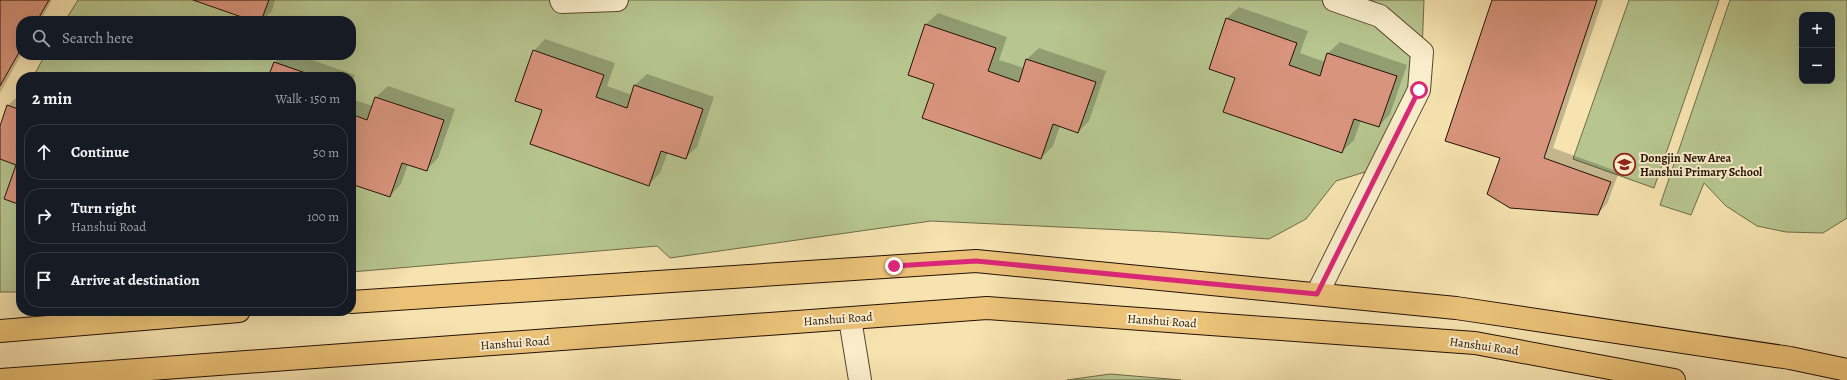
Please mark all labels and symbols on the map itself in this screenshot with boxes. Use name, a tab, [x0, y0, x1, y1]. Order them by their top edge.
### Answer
route start	[1410, 81, 1428, 99]
place label: Dongjin New Area Hanshui Primary School	[1640, 150, 1763, 180]
school or university icon: Dongjin New Area Hanshui Primary School	[1611, 152, 1637, 178]
route end	[885, 257, 903, 275]
street label: Hanshui Road	[803, 309, 874, 329]
street label: Hanshui Road	[1127, 311, 1198, 331]
street label: Hanshui Road	[480, 333, 551, 353]
street label: Hanshui Road	[1448, 333, 1520, 359]

